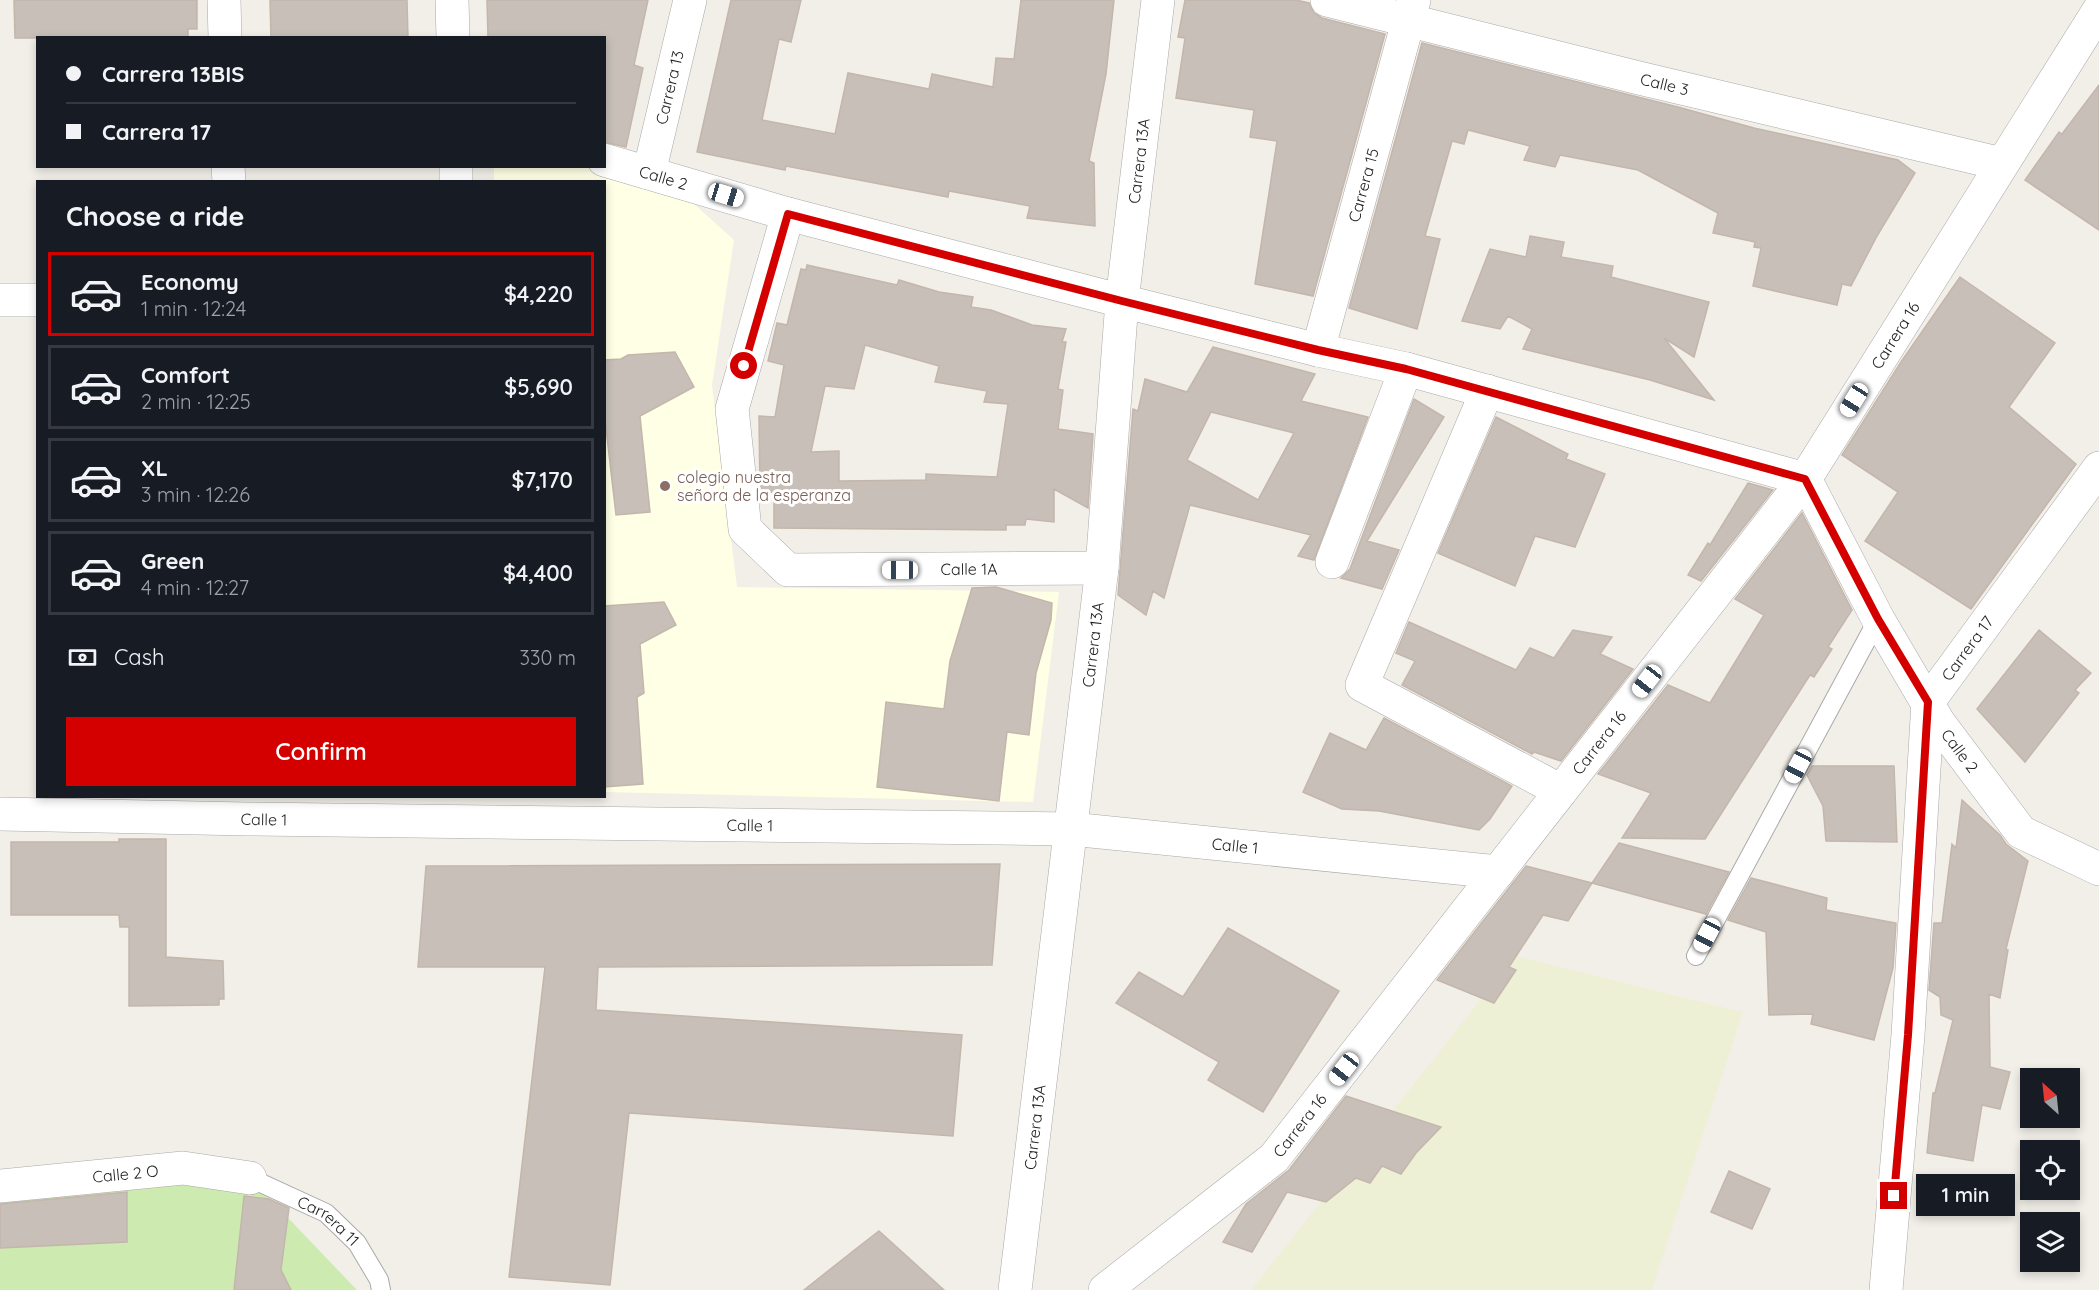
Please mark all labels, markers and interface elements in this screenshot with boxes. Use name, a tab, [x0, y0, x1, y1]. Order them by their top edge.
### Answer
street label: Carrera 13	[651, 48, 688, 126]
text: Carrera 13BIS	[102, 60, 244, 88]
street label: Calle 3	[1638, 69, 1691, 99]
street label: Carrera 13A	[1124, 117, 1154, 205]
text: Carrera 17	[102, 118, 211, 146]
street label: Carrera 15	[1344, 146, 1383, 224]
street label: Calle 2	[637, 161, 690, 194]
car	[706, 181, 746, 209]
text: Choose a ride	[66, 199, 244, 233]
icon: car	[69, 267, 123, 321]
text: Economy	[141, 268, 239, 296]
text: $4,220	[504, 280, 573, 308]
text: 1 min · 12:24	[141, 296, 246, 321]
street label: Carrera 16	[1866, 298, 1924, 373]
route start	[730, 352, 757, 379]
icon: car	[69, 360, 123, 414]
text: Comfort	[141, 361, 230, 389]
text: $5,690	[504, 373, 573, 401]
car	[1837, 380, 1871, 420]
text: 2 min · 12:25	[141, 389, 251, 414]
icon: car	[69, 453, 123, 507]
text: XL	[141, 454, 168, 482]
text: $7,170	[511, 466, 573, 494]
place label: colegio nuestra señora de la esperanza	[677, 467, 851, 505]
marker: colegio nuestra señora de la esperanza	[658, 479, 672, 493]
text: 3 min · 12:26	[141, 482, 250, 507]
icon: car	[69, 546, 123, 600]
text: Green	[141, 547, 204, 575]
text: $4,400	[503, 559, 573, 587]
street label: Calle 1A	[940, 559, 998, 579]
car	[882, 561, 918, 579]
text: 4 min · 12:27	[141, 575, 249, 600]
street label: Carrera 13A	[1078, 601, 1108, 689]
street label: Carrera 17	[1937, 612, 1998, 685]
icon: cash	[66, 641, 99, 674]
text: Cash	[114, 643, 165, 671]
text: 330 m	[519, 645, 576, 670]
car	[1629, 661, 1665, 701]
street label: Carrera 16	[1568, 706, 1630, 778]
button: Confirm	[66, 717, 576, 786]
street label: Calle 2	[1937, 725, 1983, 777]
car	[1782, 746, 1814, 786]
street label: Calle 1	[240, 809, 287, 829]
street label: Calle 1	[726, 815, 773, 835]
street label: Calle 1	[1211, 833, 1259, 858]
car	[1691, 915, 1723, 955]
car	[1326, 1049, 1362, 1089]
north arrow	[2020, 1068, 2080, 1128]
map controls	[2020, 1068, 2080, 1272]
street label: Carrera 13A	[1020, 1083, 1050, 1171]
street label: Carrera 16	[1268, 1089, 1331, 1161]
button: locate	[2020, 1140, 2080, 1200]
street label: Calle 2 O	[91, 1160, 159, 1187]
callout: 1 min	[1915, 1175, 2014, 1217]
route end	[1880, 1182, 1907, 1209]
text: 1 min	[1942, 1182, 1989, 1207]
street label: Carrera 11	[294, 1191, 364, 1250]
button: layers	[2020, 1212, 2080, 1272]

